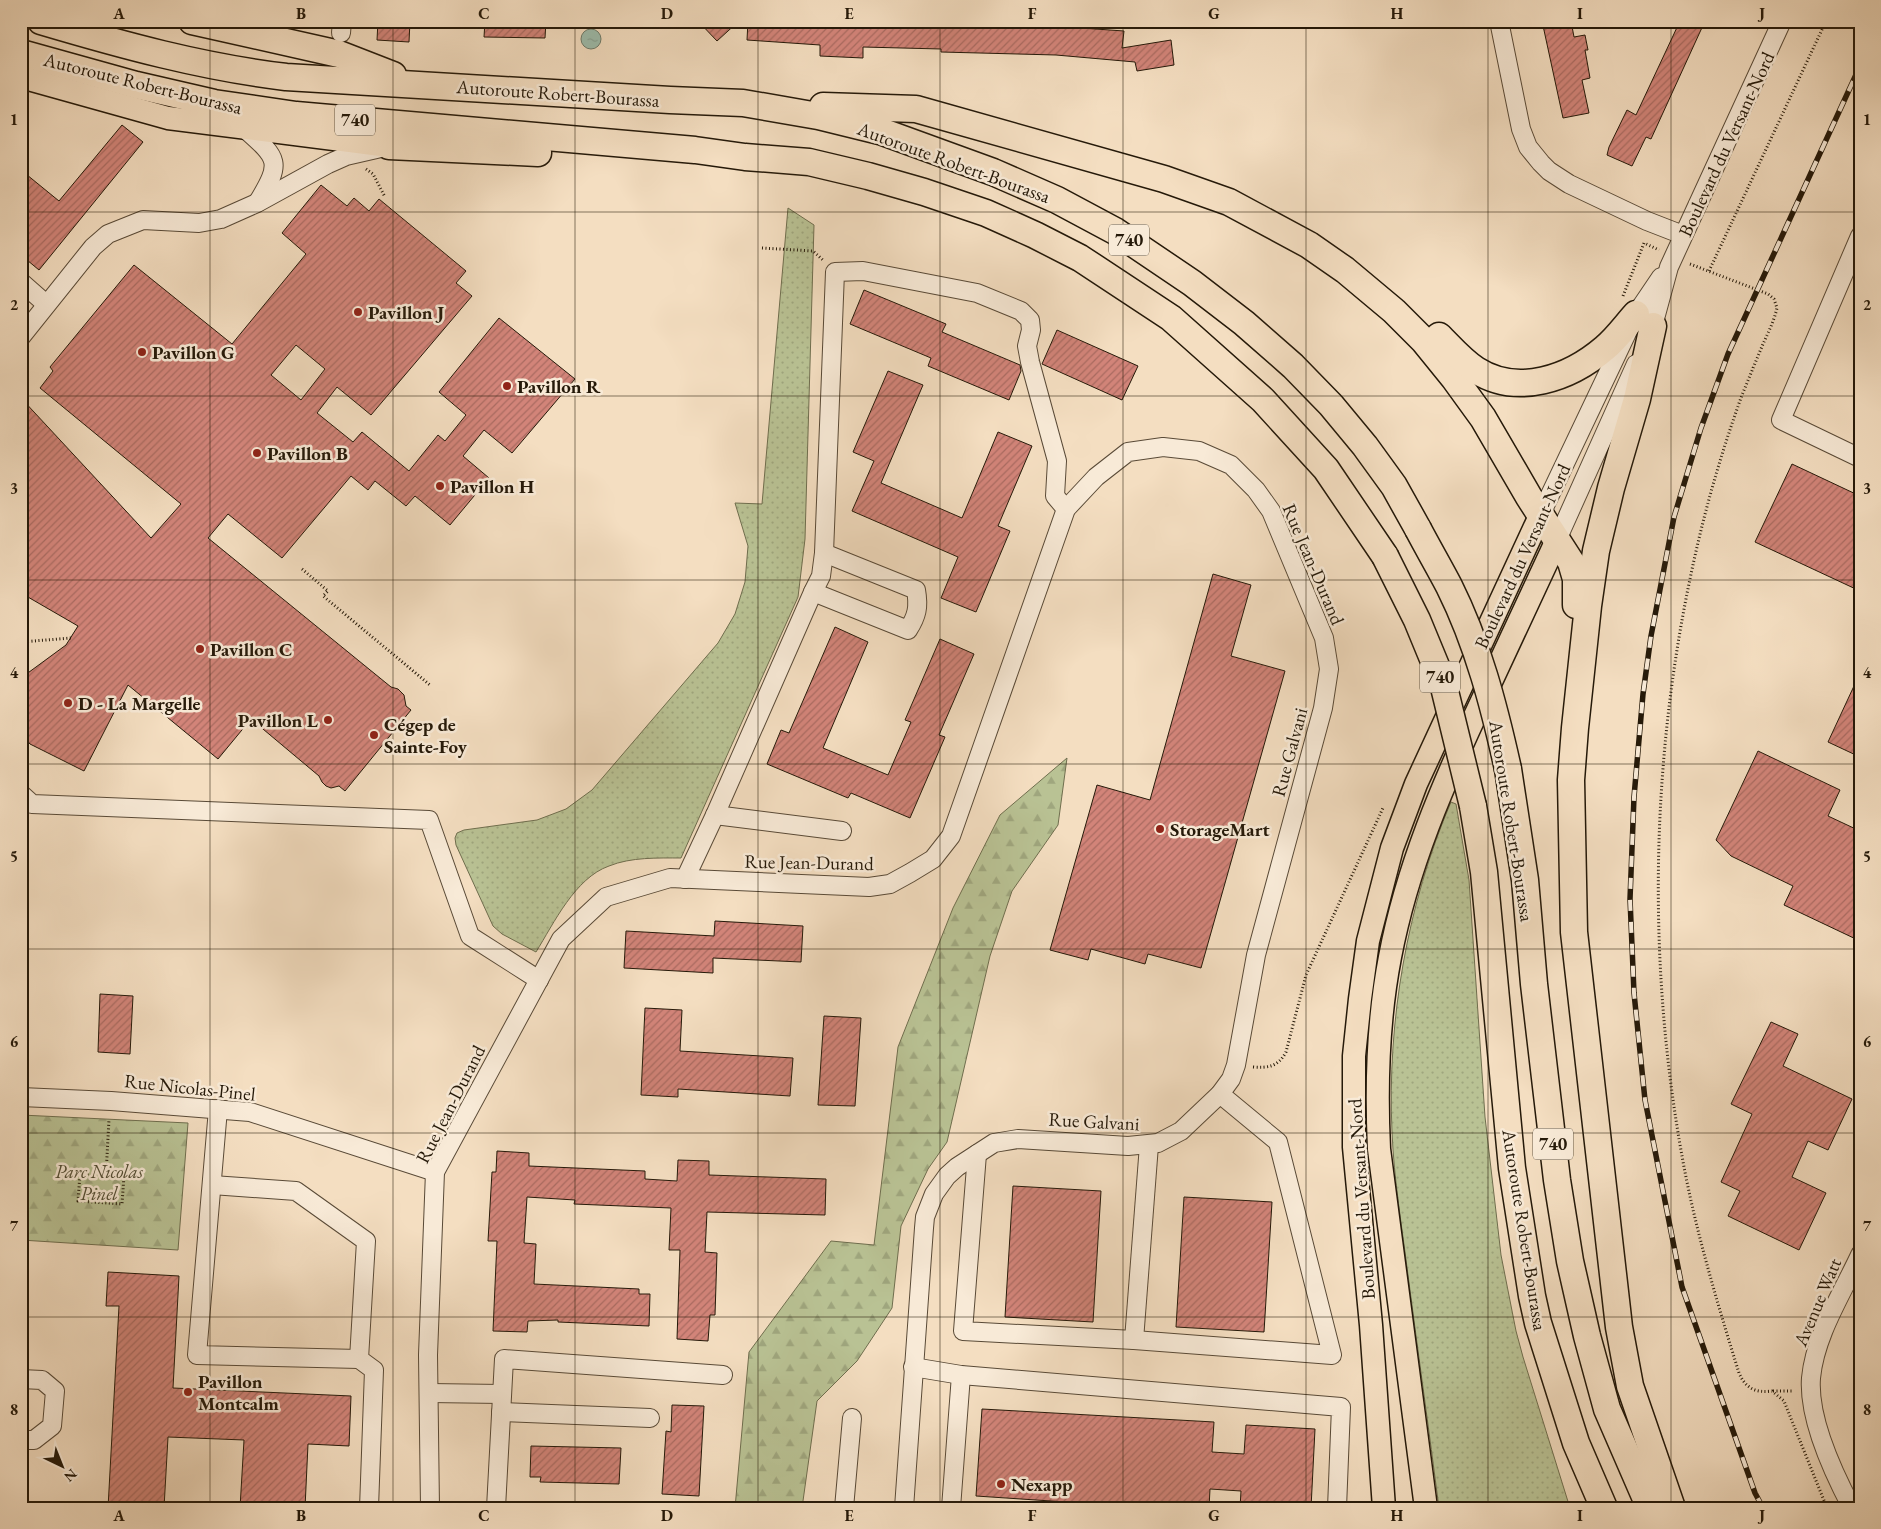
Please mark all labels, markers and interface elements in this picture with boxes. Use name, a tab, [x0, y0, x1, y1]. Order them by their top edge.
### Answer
text: A	[112, 3, 125, 24]
text: B	[296, 3, 306, 24]
text: C	[478, 3, 490, 24]
text: D	[661, 3, 673, 24]
text: E	[844, 3, 854, 24]
text: F	[1028, 3, 1037, 24]
text: G	[1208, 3, 1220, 24]
text: H	[1391, 3, 1404, 24]
text: I	[1577, 3, 1583, 24]
text: J	[1757, 3, 1765, 24]
street label: Autoroute Robert-Bourassa	[40, 46, 245, 120]
street label: Boulevard du Versant-Nord	[1673, 47, 1780, 241]
street label: Autoroute Robert-Bourassa	[455, 74, 661, 113]
road number: 740	[335, 104, 375, 136]
text: 1	[10, 109, 18, 130]
text: 1	[1863, 109, 1871, 130]
street label: Autoroute Robert-Bourassa	[853, 116, 1054, 209]
road number: 740	[1109, 224, 1149, 256]
text: 2	[10, 294, 19, 315]
text: 2	[1863, 294, 1872, 315]
place label: Pavillon J	[368, 300, 444, 325]
marker: Pavillon J	[352, 306, 364, 318]
place label: Pavillon G	[152, 340, 235, 365]
marker: Pavillon G	[136, 346, 148, 358]
place label: Pavillon R	[517, 374, 601, 399]
marker: Pavillon R	[501, 380, 513, 392]
place label: Pavillon B	[267, 441, 348, 466]
marker: Pavillon B	[251, 447, 263, 459]
street label: Boulevard du Versant-Nord	[1469, 459, 1576, 653]
place label: Pavillon H	[450, 474, 534, 499]
text: 3	[10, 478, 18, 499]
text: 3	[1863, 478, 1871, 499]
marker: Pavillon H	[434, 480, 446, 492]
street label: Rue Jean-Durand	[1277, 500, 1350, 629]
place label: Pavillon C	[210, 637, 293, 662]
marker: Pavillon C	[194, 643, 206, 655]
text: 4	[10, 662, 19, 683]
road number: 740	[1420, 662, 1460, 692]
text: 4	[1863, 662, 1872, 683]
place label: D - La Margelle	[78, 691, 201, 716]
marker: D - La Margelle	[62, 697, 74, 709]
street label: Rue Galvani	[1266, 705, 1313, 799]
place label: Pavillon L	[238, 708, 319, 733]
place label: Cégep de Sainte-Foy	[384, 712, 468, 759]
marker: Pavillon L	[322, 714, 334, 726]
street label: Autoroute Robert-Bourassa	[1483, 718, 1540, 924]
marker: Cégep de Sainte-Foy	[368, 729, 380, 741]
place label: StorageMart	[1170, 817, 1270, 842]
marker: StorageMart	[1154, 823, 1166, 835]
text: 5	[10, 846, 18, 867]
text: 5	[1863, 846, 1871, 867]
street label: Rue Jean-Durand	[744, 849, 874, 876]
text: 6	[10, 1031, 19, 1052]
text: 6	[1863, 1031, 1872, 1052]
street label: Rue Jean-Durand	[410, 1041, 491, 1168]
street label: Rue Nicolas-Pinel	[123, 1068, 257, 1107]
street label: Boulevard du Versant-Nord	[1342, 1097, 1381, 1300]
street label: Rue Galvani	[1048, 1107, 1140, 1136]
street label: Autoroute Robert-Bourassa	[1496, 1127, 1553, 1333]
road number: 740	[1533, 1128, 1573, 1160]
park label: Parc Nicolas Pinel	[55, 1159, 144, 1206]
text: 7	[10, 1215, 19, 1236]
text: 7	[1863, 1215, 1872, 1236]
street label: Avenue Watt	[1787, 1254, 1847, 1351]
place label: Pavillon Montcalm	[198, 1369, 279, 1416]
marker: Pavillon Montcalm	[182, 1386, 194, 1398]
text: 8	[10, 1399, 18, 1420]
text: 8	[1863, 1399, 1871, 1420]
north arrow	[38, 1442, 88, 1492]
text: N	[60, 1465, 81, 1486]
place label: Nexapp	[1011, 1472, 1073, 1497]
marker: Nexapp	[995, 1478, 1007, 1490]
text: A	[112, 1505, 125, 1526]
text: B	[296, 1505, 306, 1526]
text: C	[478, 1505, 490, 1526]
text: D	[661, 1505, 673, 1526]
text: E	[844, 1505, 854, 1526]
text: F	[1028, 1505, 1037, 1526]
text: G	[1208, 1505, 1220, 1526]
text: H	[1391, 1505, 1404, 1526]
text: I	[1577, 1505, 1583, 1526]
text: J	[1757, 1505, 1765, 1526]

